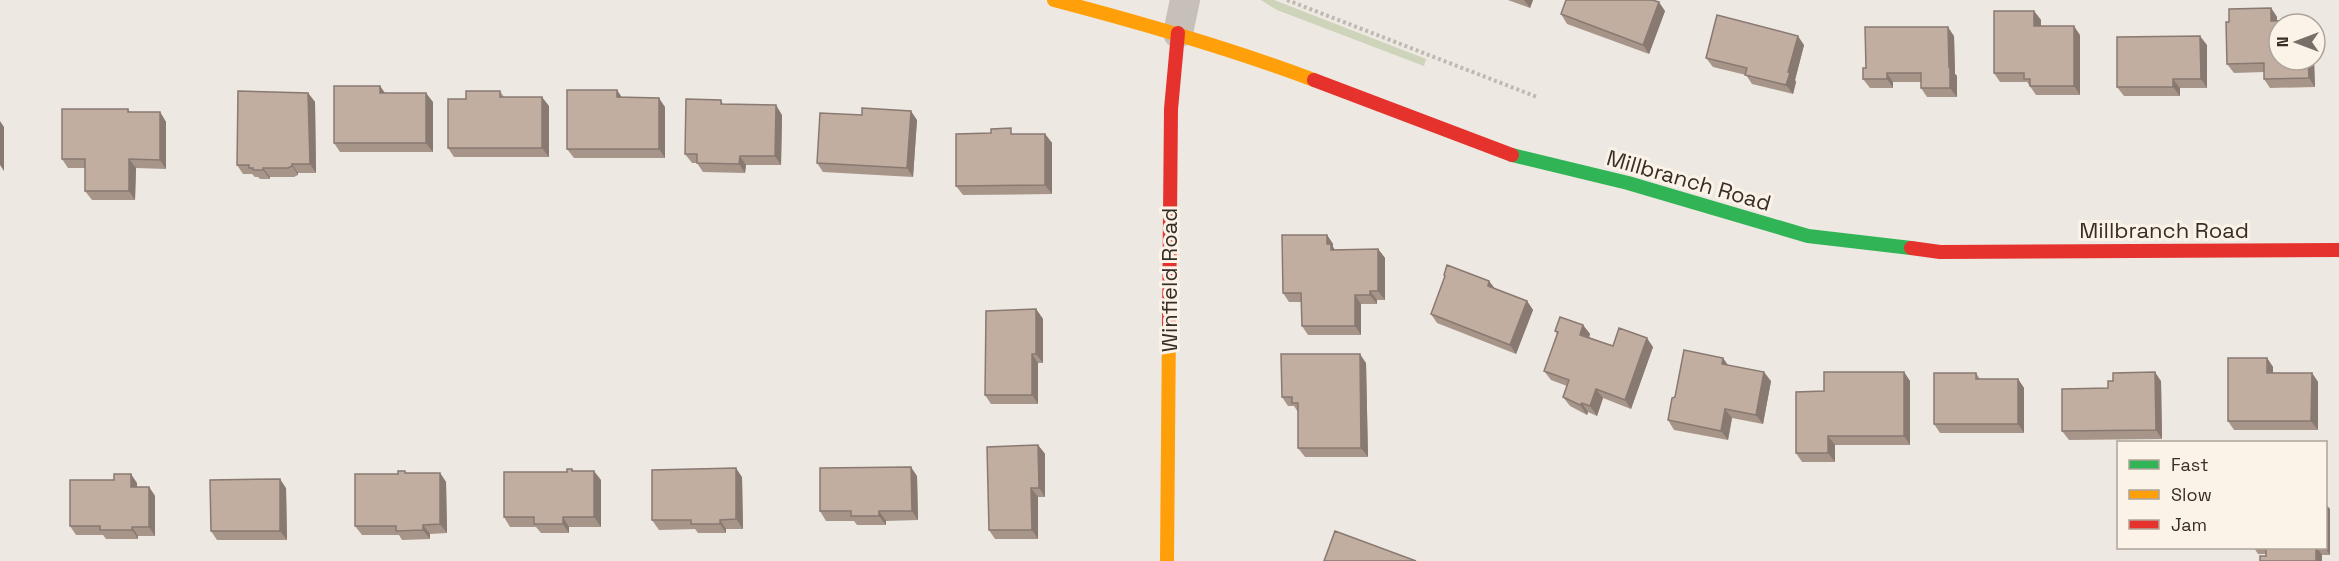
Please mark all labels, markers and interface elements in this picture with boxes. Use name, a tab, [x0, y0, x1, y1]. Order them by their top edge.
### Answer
north arrow	[2267, 12, 2327, 72]
text: N	[2272, 37, 2293, 47]
street label: Millbranch Road	[1604, 143, 1774, 217]
street label: Winfield Road	[1155, 208, 1183, 352]
street label: Millbranch Road	[2079, 216, 2249, 244]
legend	[2117, 441, 2327, 549]
text: Fast	[2171, 453, 2208, 476]
text: Slow	[2171, 483, 2212, 506]
text: Jam	[2171, 513, 2207, 536]

